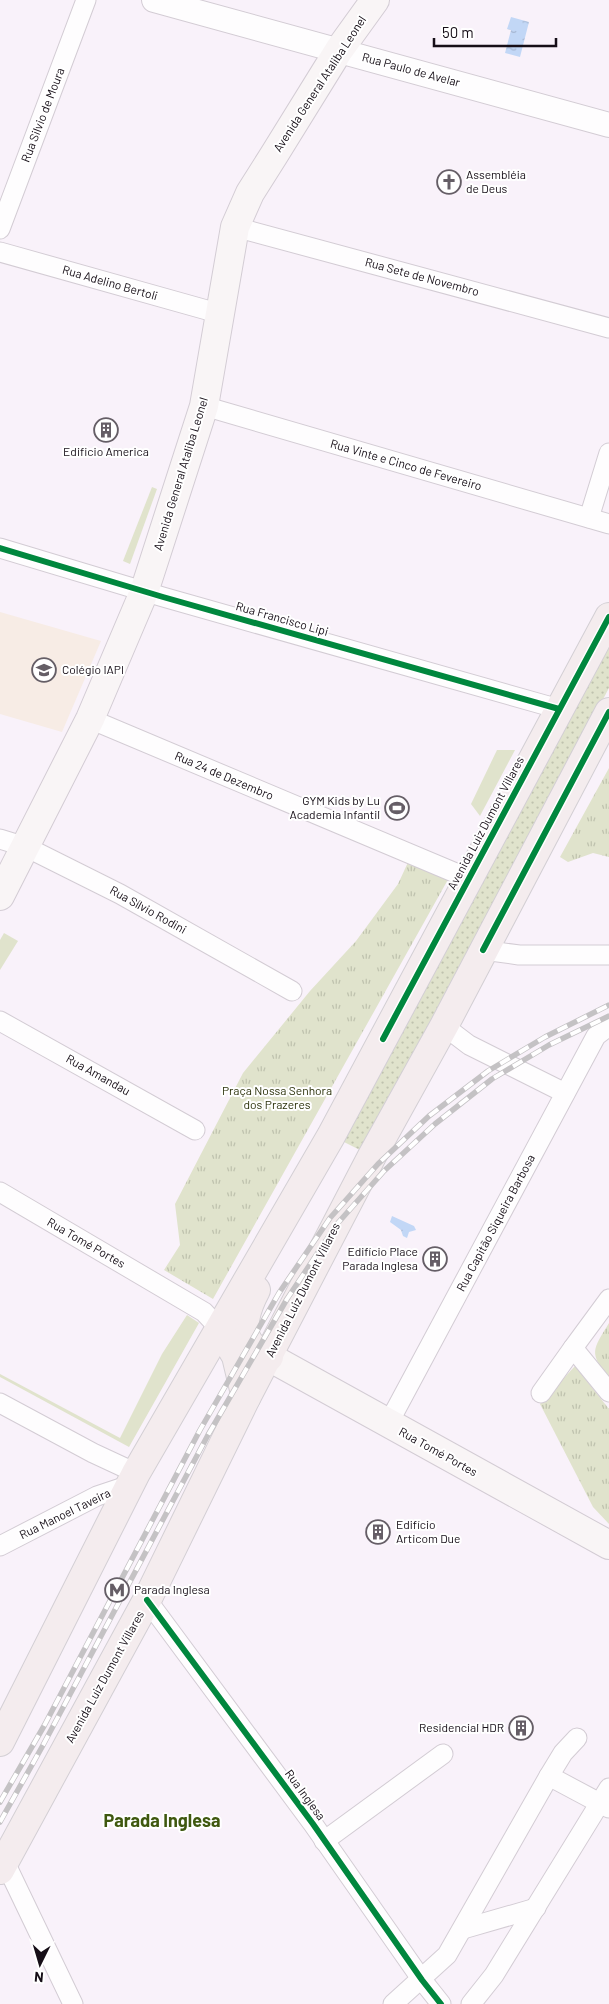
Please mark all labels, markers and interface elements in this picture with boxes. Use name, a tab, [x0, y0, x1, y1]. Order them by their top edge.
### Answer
street label: Avenida General Ataliba Leonel	[270, 13, 368, 154]
scale bar	[434, 15, 556, 47]
text: 50 m	[442, 23, 474, 41]
street label: Rua Paulo de Avelar	[361, 49, 463, 89]
street label: Rua Silvio de Moura	[18, 65, 67, 164]
place label: Assembléia de Deus	[466, 167, 526, 195]
church icon: Assembléia de Deus	[436, 169, 462, 195]
street label: Rua Sete de Novembro	[364, 254, 481, 298]
street label: Rua Adelino Bertoli	[61, 262, 160, 302]
street label: Avenida General Ataliba Leonel	[150, 395, 210, 552]
building icon: Edificio America	[93, 417, 119, 443]
street label: Rua Vinte e Cinco de Fevereiro	[329, 436, 484, 492]
place label: Edificio America	[63, 444, 149, 458]
street label: Rua Francisco Lipi	[234, 598, 330, 638]
school or university icon: Colégio IAPI	[31, 657, 57, 683]
place label: Colégio IAPI	[62, 662, 124, 676]
street label: Rua 24 de Dezembro	[173, 748, 276, 802]
street label: Avenida Luiz Dumont Villares	[444, 753, 526, 892]
place label: GYM Kids by Lu Academia Infantil	[290, 793, 380, 821]
sports icon: GYM Kids by Lu Academia Infantil	[384, 795, 410, 821]
street label: Rua Sílvio Rodini	[108, 882, 189, 936]
street label: Rua Amandau	[64, 1051, 133, 1097]
park label: Praça Nossa Senhora dos Prazeres	[222, 1083, 332, 1111]
street label: Rua Capitão Siqueira Barbosa	[453, 1152, 537, 1293]
street label: Rua Tomé Portes	[45, 1214, 128, 1270]
street label: Avenida Luiz Dumont Villares	[262, 1220, 342, 1359]
place label: Edifício Place Parada Inglesa	[342, 1244, 418, 1272]
building icon: Edifício Place Parada Inglesa	[422, 1246, 448, 1272]
street label: Rua Tomé Portes	[397, 1424, 480, 1479]
street label: Rua Manoel Taveira	[17, 1485, 112, 1541]
place label: Edifício Articom Due	[396, 1517, 460, 1545]
building icon: Edifício Articom Due	[365, 1519, 391, 1545]
metro station icon: Parada Inglesa	[104, 1577, 130, 1603]
place label: Parada Inglesa	[134, 1582, 210, 1596]
street label: Avenida Luiz Dumont Villares	[62, 1608, 146, 1745]
building icon: Residencial HDR	[508, 1715, 534, 1741]
place label: Residencial HDR	[419, 1720, 504, 1734]
street label: Rua Inglesa	[283, 1766, 329, 1823]
district label: Parada Inglesa	[104, 1809, 220, 1831]
north arrow	[15, 1939, 65, 1989]
text: N	[33, 1969, 44, 1986]

